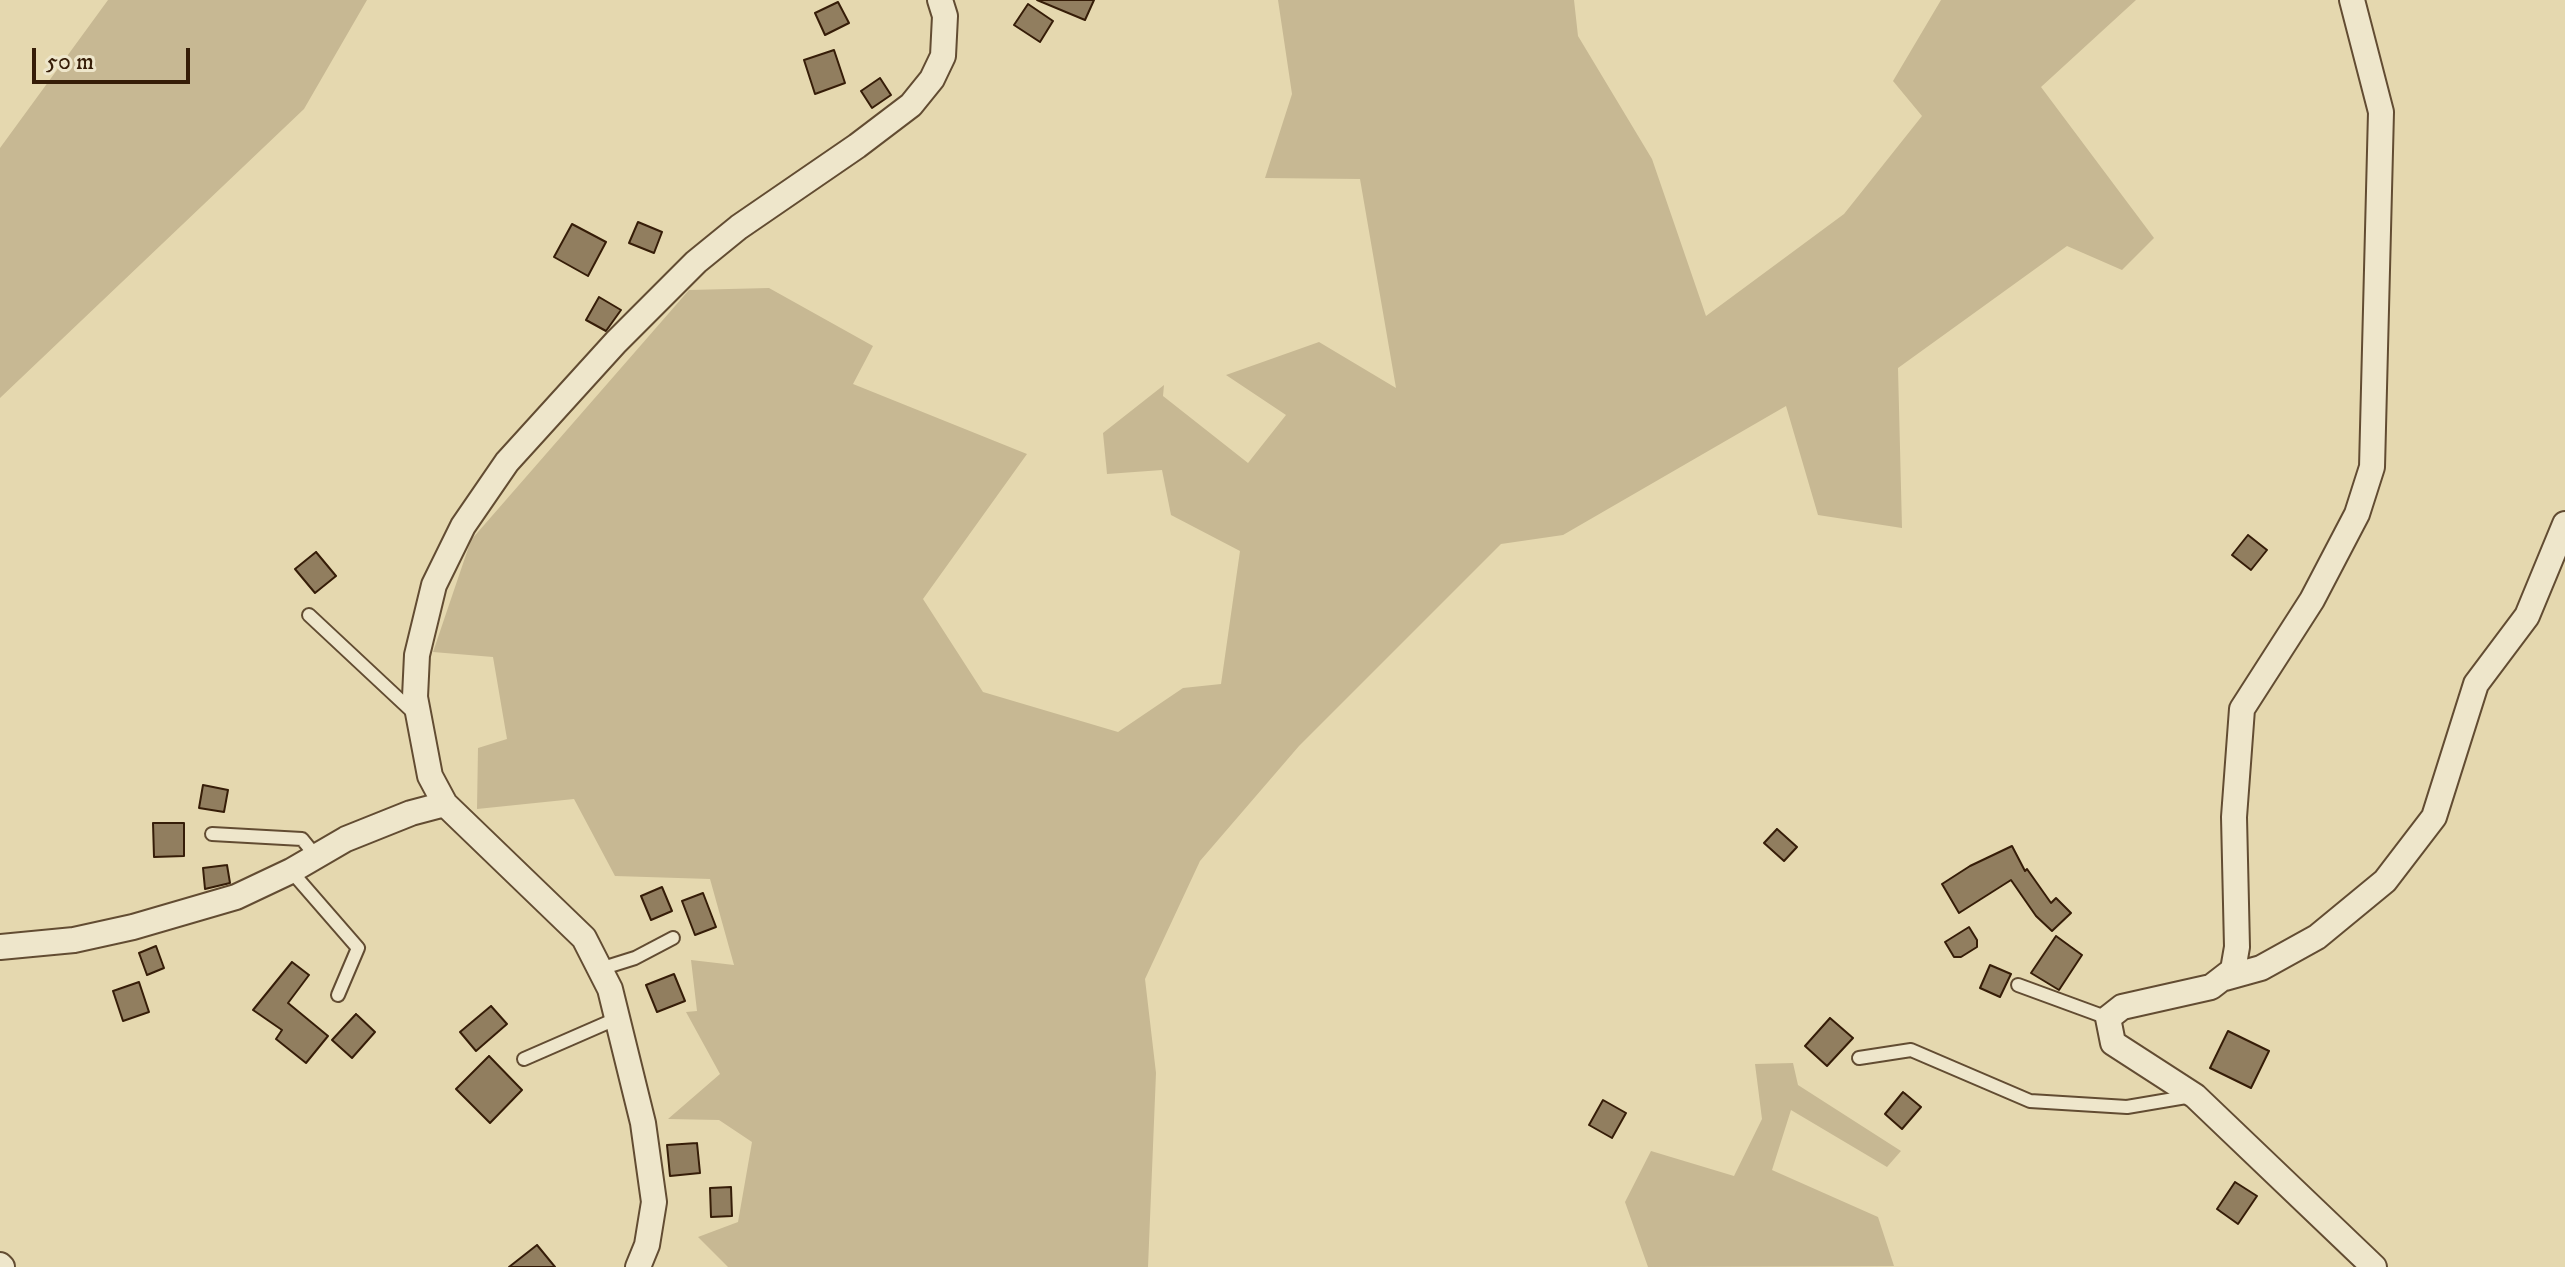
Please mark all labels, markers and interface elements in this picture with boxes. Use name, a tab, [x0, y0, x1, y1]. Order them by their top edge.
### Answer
scale bar	[36, 32, 194, 82]
text: 50 m	[46, 47, 94, 77]

